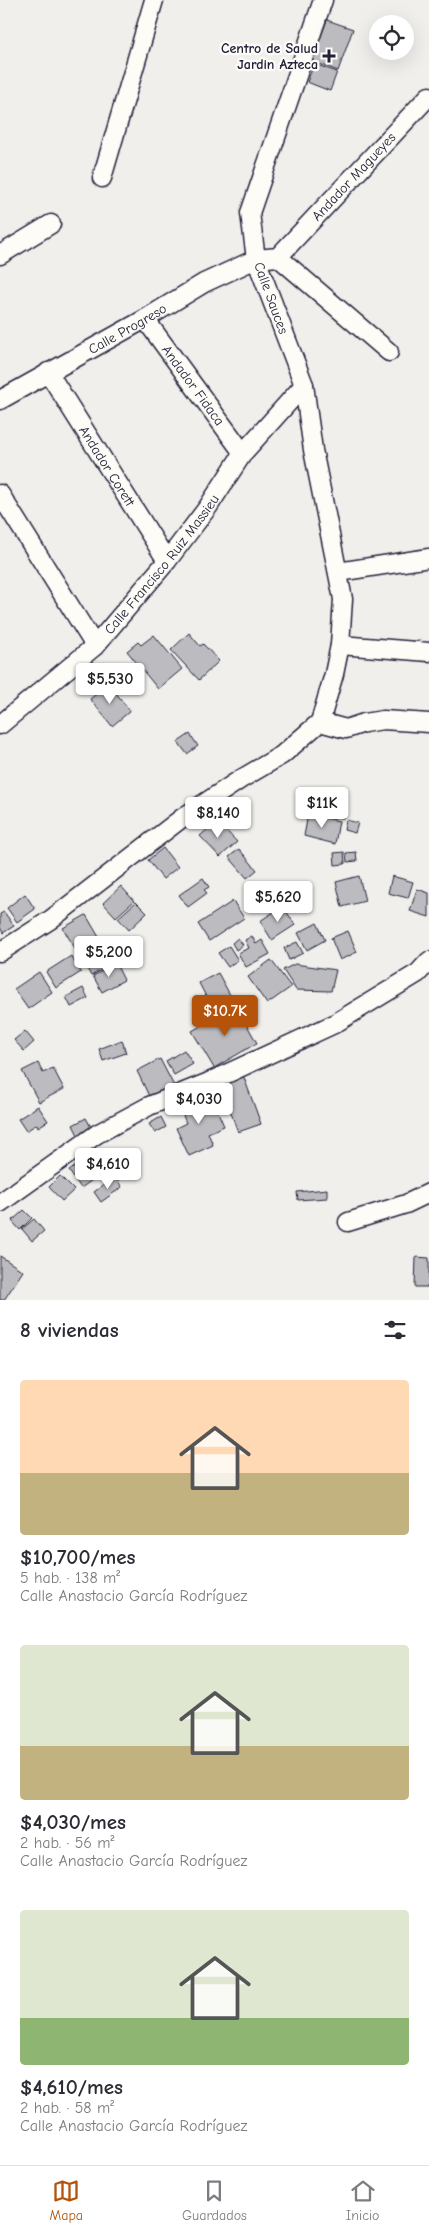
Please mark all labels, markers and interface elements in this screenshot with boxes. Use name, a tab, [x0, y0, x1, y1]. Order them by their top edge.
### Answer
map controls	[369, 15, 414, 60]
button: locate	[369, 15, 414, 60]
place label: Centro de Salud Jardin Azteca	[221, 40, 318, 73]
marker: Centro de Salud Jardin Azteca	[322, 49, 336, 63]
street label: Andador Magueyes	[308, 129, 399, 224]
street label: Calle Sauces	[250, 260, 292, 336]
street label: Calle Progreso	[85, 299, 170, 357]
street label: Andador Fidaca	[158, 342, 228, 429]
street label: Andador Corett	[75, 422, 139, 510]
street label: Calle Francisco Ruiz Massieu	[100, 491, 222, 637]
pin: $5,530	[69, 662, 151, 705]
text: $5,530	[87, 670, 133, 688]
pin: $11K	[292, 786, 352, 829]
text: $11K	[306, 794, 338, 812]
pin: $8,140	[177, 796, 259, 839]
text: $8,140	[196, 804, 240, 822]
pin: $5,620	[237, 880, 319, 923]
text: $5,620	[255, 888, 301, 906]
pin: $5,200	[68, 936, 150, 978]
text: $5,200	[85, 943, 133, 961]
pin: $10.7K	[184, 994, 266, 1037]
text: $10.7K	[203, 1002, 247, 1020]
pin: $4,030	[158, 1082, 240, 1125]
text: $4,030	[176, 1090, 222, 1108]
pin: $4,610	[67, 1148, 149, 1190]
text: $4,610	[86, 1155, 130, 1173]
icon: filters	[381, 1316, 409, 1344]
text: 8 viviendas	[20, 1318, 119, 1342]
icon: home	[170, 1413, 260, 1503]
text: $10,700/mes	[20, 1545, 136, 1569]
text: 5 hab. · 138 m²	[20, 1569, 120, 1587]
text: Calle Anastacio García Rodríguez	[20, 1587, 247, 1605]
icon: home	[170, 1678, 260, 1768]
text: $4,030/mes	[20, 1810, 126, 1834]
text: 2 hab. · 56 m²	[20, 1834, 115, 1852]
text: Calle Anastacio García Rodríguez	[20, 1852, 247, 1870]
icon: home	[170, 1943, 260, 2033]
text: $4,610/mes	[20, 2075, 123, 2099]
text: 2 hab. · 58 m²	[20, 2099, 114, 2117]
text: Calle Anastacio García Rodríguez	[20, 2117, 247, 2135]
tab: Mapa	[49, 2177, 83, 2224]
tab: Guardados	[182, 2177, 247, 2224]
tab: Inicio	[346, 2177, 380, 2224]

